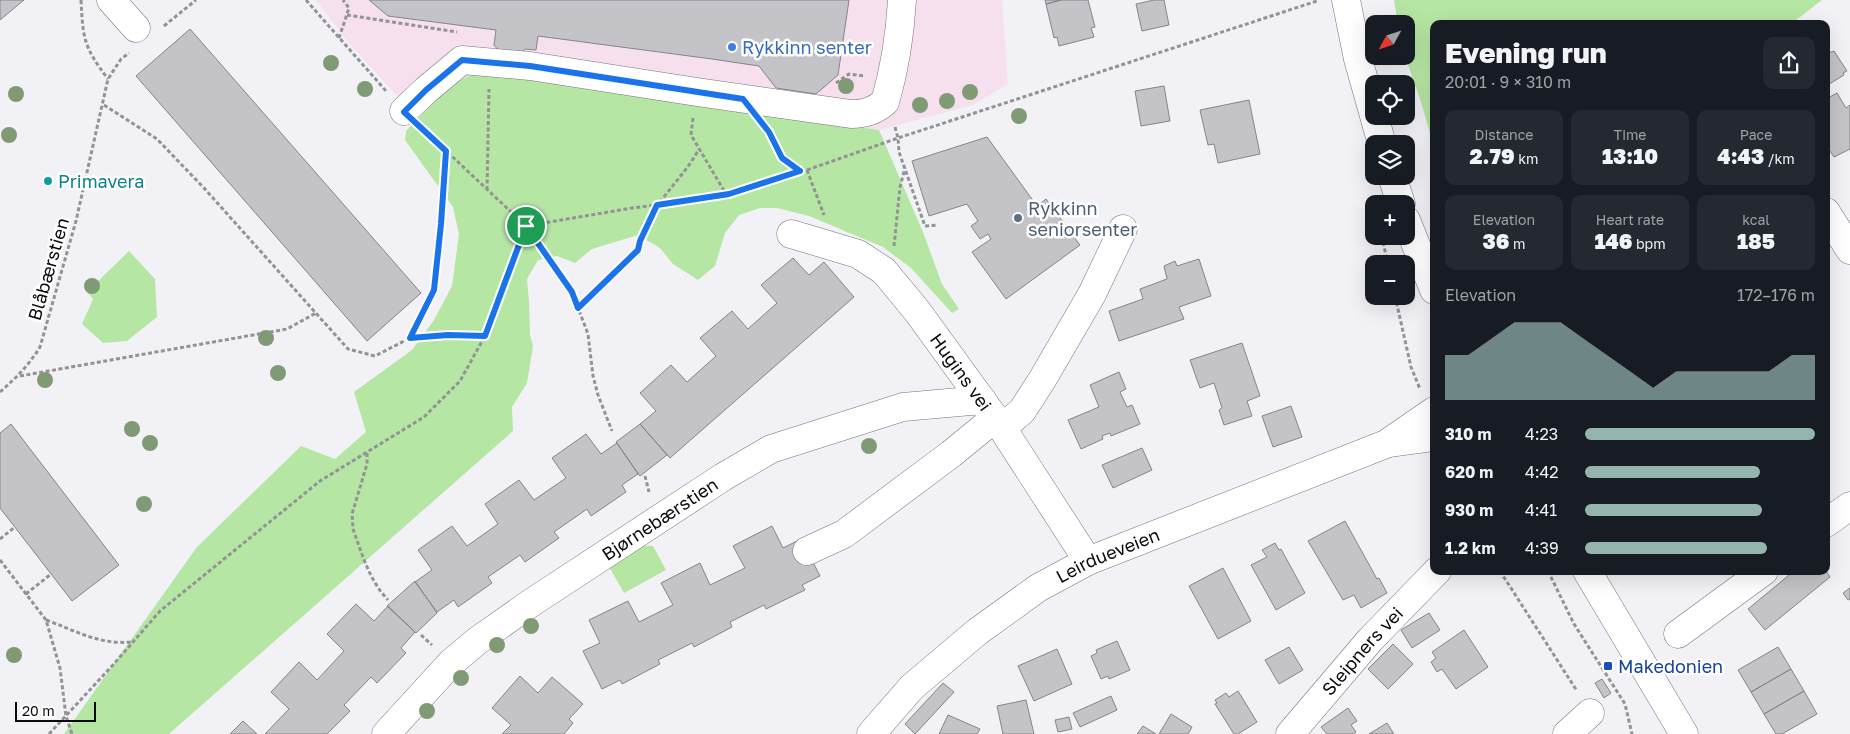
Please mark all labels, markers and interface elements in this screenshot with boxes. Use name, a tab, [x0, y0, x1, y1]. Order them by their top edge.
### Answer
north arrow	[1365, 15, 1415, 65]
map controls	[1365, 15, 1415, 305]
place label: Rykkinn senter	[742, 36, 872, 58]
text: Evening run	[1445, 36, 1607, 69]
button: share	[1763, 37, 1815, 89]
marker: Rykkinn senter	[726, 41, 738, 53]
text: 20:01 · 9 × 310 m	[1445, 72, 1571, 92]
button: locate	[1365, 75, 1415, 125]
text: Distance	[1475, 126, 1533, 143]
text: Time	[1614, 126, 1646, 143]
text: Pace	[1740, 126, 1772, 143]
button: layers	[1365, 135, 1415, 185]
text: 2.79	[1470, 143, 1515, 169]
text: 13:10	[1602, 143, 1658, 169]
text: 4:43	[1717, 143, 1764, 169]
text: km	[1515, 150, 1538, 167]
text: /km	[1764, 150, 1795, 167]
place label: Primavera	[58, 170, 145, 192]
marker: Primavera	[42, 175, 54, 187]
button: +	[1365, 195, 1415, 245]
place label: Rykkinn seniorsenter	[1028, 197, 1137, 240]
pin	[505, 205, 547, 247]
text: Elevation	[1473, 211, 1535, 228]
text: Heart rate	[1596, 211, 1664, 228]
text: kcal	[1742, 211, 1770, 228]
icon: arrive	[512, 212, 540, 240]
marker: Rykkinn seniorsenter	[1012, 212, 1024, 224]
street label: Blåbærstien	[23, 215, 73, 323]
text: 36	[1483, 228, 1510, 254]
text: 146	[1594, 228, 1632, 254]
text: 185	[1737, 228, 1775, 254]
text: m	[1510, 235, 1525, 252]
text: bpm	[1632, 235, 1666, 252]
button: −	[1365, 255, 1415, 305]
text: Elevation	[1445, 285, 1516, 305]
text: 172–176 m	[1737, 285, 1815, 305]
street label: Hugins vei	[926, 329, 997, 415]
text: 310 m	[1445, 424, 1491, 444]
text: 4:23	[1525, 424, 1558, 444]
text: 620 m	[1445, 462, 1493, 482]
text: 4:42	[1525, 462, 1559, 482]
street label: Bjørnebærstien	[597, 473, 722, 565]
text: 930 m	[1445, 500, 1493, 520]
text: 4:41	[1525, 500, 1557, 520]
street label: Leirdueveien	[1052, 523, 1163, 587]
text: 1.2 km	[1445, 538, 1495, 558]
text: 4:39	[1525, 538, 1559, 558]
street label: Sleipners vei	[1317, 602, 1407, 700]
place label: Makedonien	[1618, 655, 1723, 677]
marker: Makedonien	[1602, 660, 1614, 672]
scale bar	[15, 699, 96, 722]
text: 20 m	[22, 702, 55, 719]

